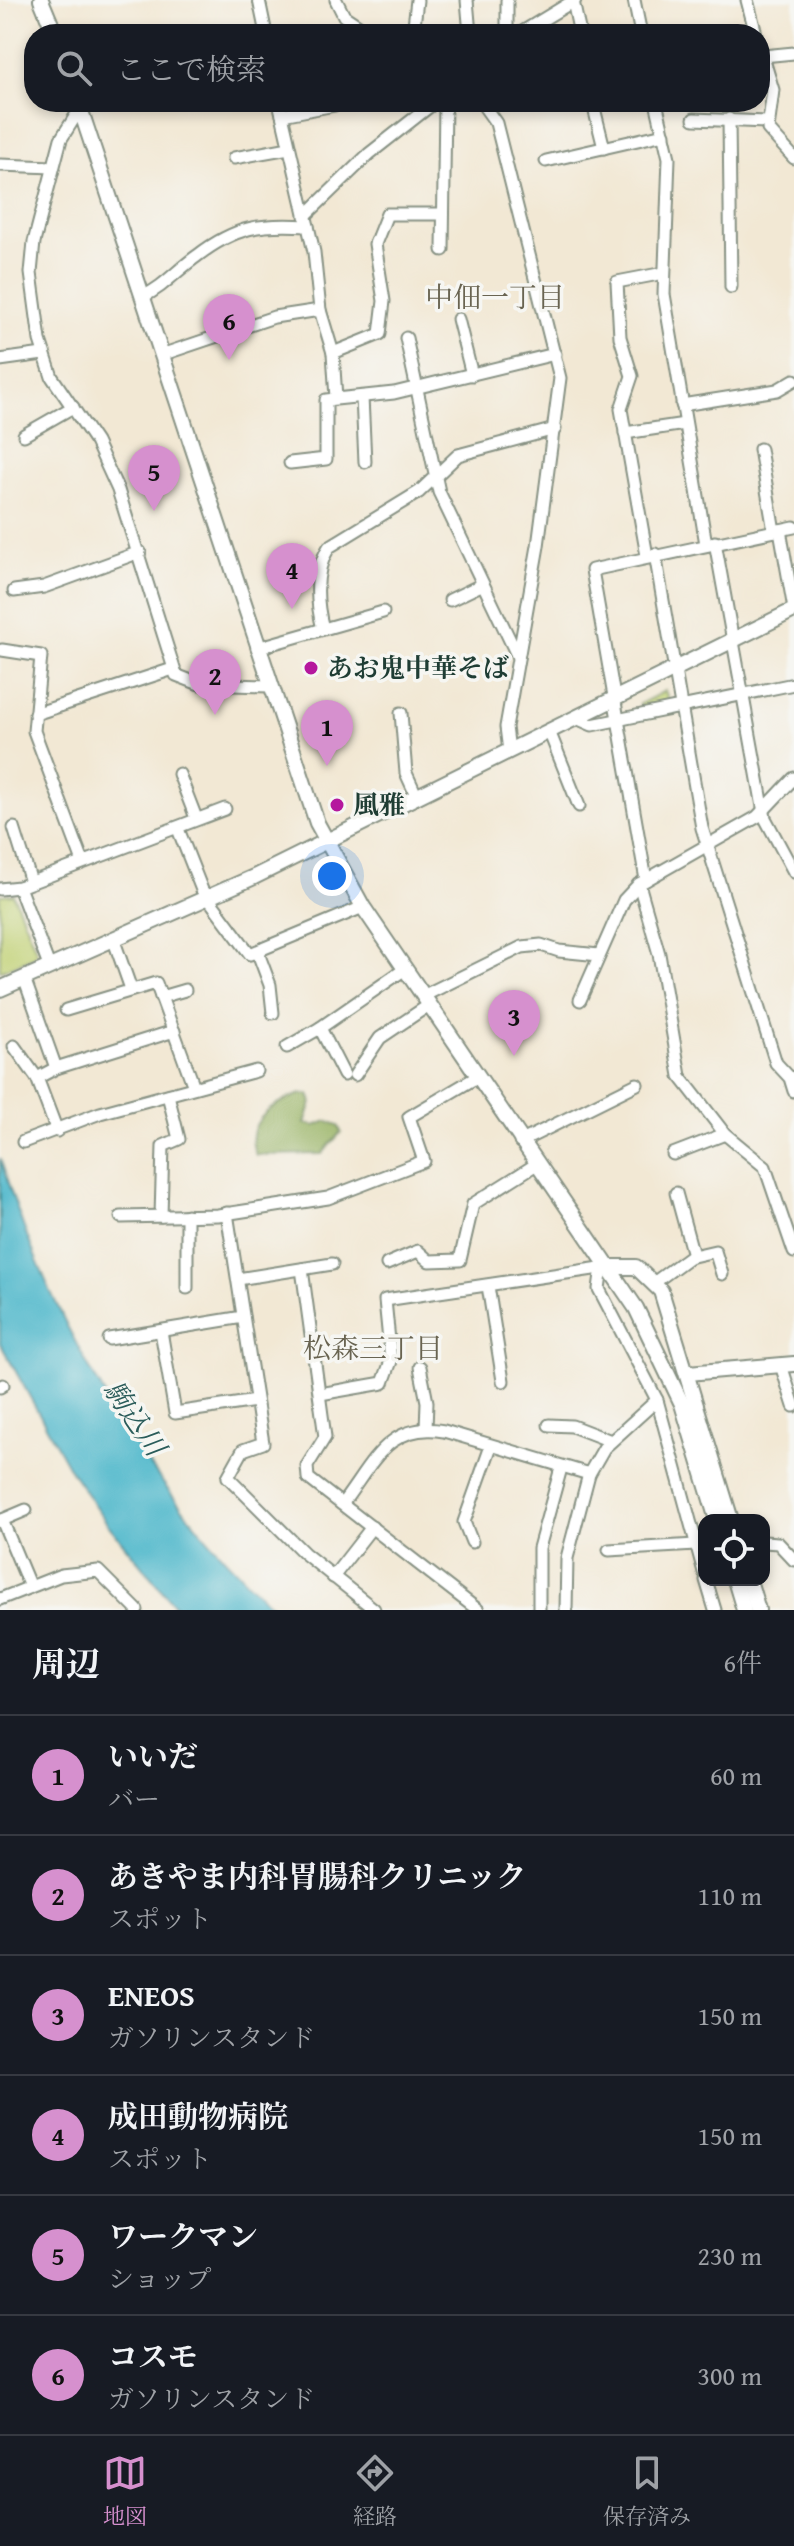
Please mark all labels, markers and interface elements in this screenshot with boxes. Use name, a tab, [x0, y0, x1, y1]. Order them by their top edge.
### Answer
search box	[24, 24, 770, 112]
icon: search	[52, 46, 96, 90]
text: ここで検索	[116, 47, 266, 91]
district label: 中佃一丁目	[425, 276, 565, 317]
pin: 6	[203, 294, 255, 360]
pin: 5	[128, 445, 180, 511]
pin: 4	[266, 543, 318, 609]
place label: あお鬼中華そば	[327, 648, 509, 687]
pin: 2	[189, 649, 241, 715]
marker: あお鬼中華そば	[302, 659, 320, 677]
pin: 1	[301, 700, 353, 766]
place label: 風雅	[353, 785, 405, 824]
marker: 風雅	[328, 796, 346, 814]
your location	[312, 856, 352, 896]
pin: 3	[488, 990, 540, 1056]
district label: 松森三丁目	[303, 1327, 443, 1368]
water label: 駒込川	[95, 1372, 178, 1466]
map controls	[698, 1514, 770, 1586]
button: locate	[698, 1514, 770, 1586]
text: 周辺	[32, 1639, 100, 1688]
text: 6件	[723, 1643, 762, 1682]
text: いいだ	[108, 1734, 198, 1778]
text: 1	[51, 1756, 65, 1795]
text: 60 m	[710, 1756, 762, 1795]
text: バー	[108, 1779, 160, 1818]
text: あきやま内科胃腸科クリニック	[108, 1854, 526, 1898]
text: 2	[51, 1876, 65, 1915]
text: 110 m	[697, 1876, 762, 1915]
text: スポット	[108, 1899, 212, 1938]
text: ENEOS	[108, 1973, 195, 2017]
text: 3	[51, 1996, 65, 2035]
text: 150 m	[697, 1996, 762, 2035]
text: ガソリンスタンド	[108, 2018, 315, 2057]
text: 成田動物病院	[108, 2094, 288, 2138]
text: 4	[51, 2116, 65, 2155]
text: 150 m	[697, 2116, 762, 2155]
text: スポット	[108, 2139, 212, 2178]
text: ワークマン	[108, 2214, 258, 2258]
text: 5	[51, 2236, 65, 2275]
text: 230 m	[697, 2236, 762, 2275]
text: ショップ	[108, 2259, 211, 2298]
text: コスモ	[108, 2334, 198, 2378]
text: 6	[51, 2356, 65, 2395]
text: 300 m	[697, 2356, 762, 2395]
text: ガソリンスタンド	[108, 2379, 315, 2418]
tab: 地図	[103, 2451, 147, 2532]
tab: 経路	[353, 2451, 397, 2532]
tab: 保存済み	[603, 2451, 691, 2532]

